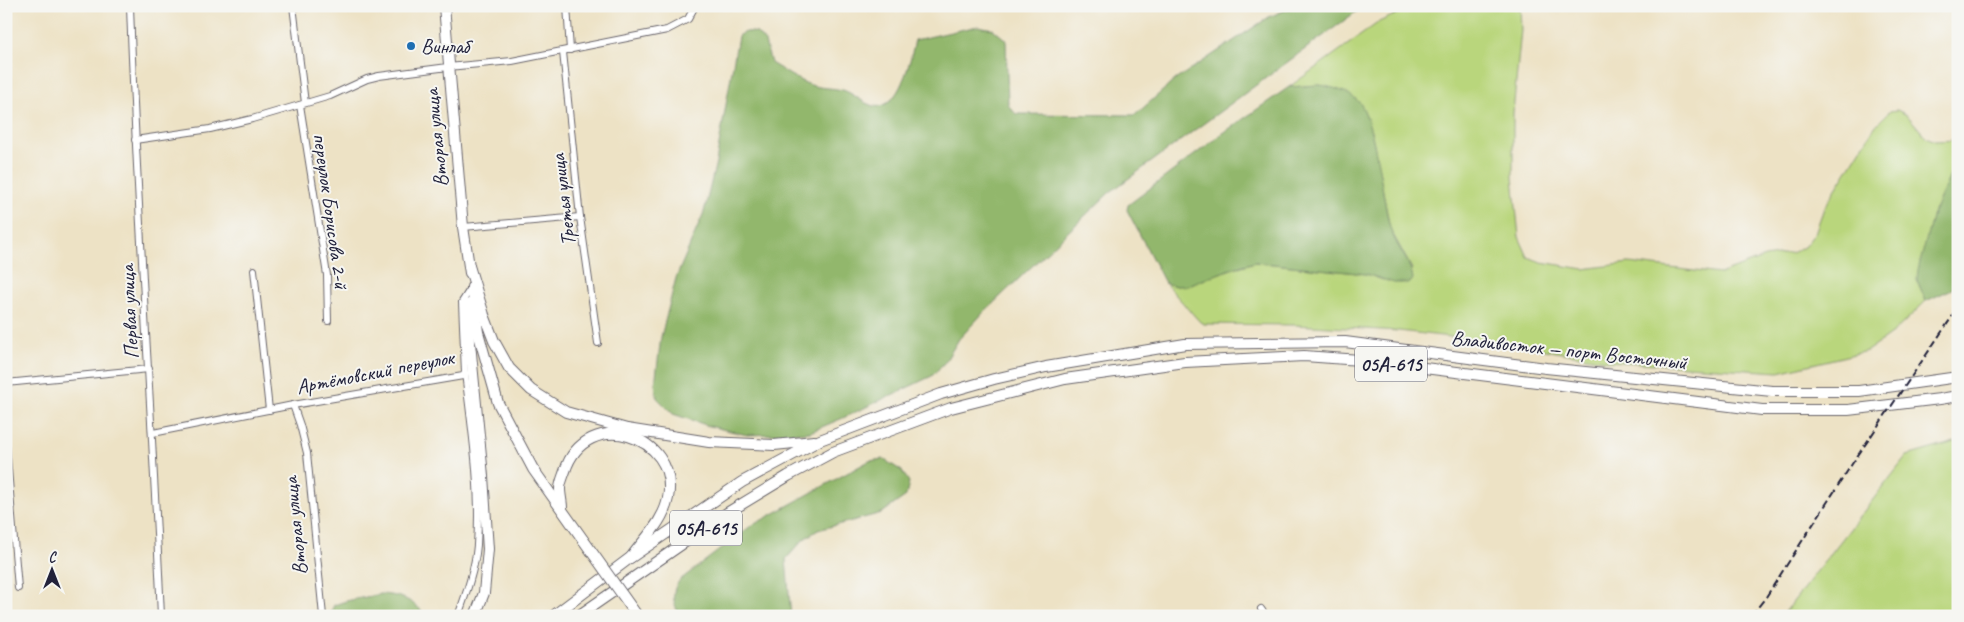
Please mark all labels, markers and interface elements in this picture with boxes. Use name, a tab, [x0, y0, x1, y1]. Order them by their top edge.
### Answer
place label: Винлаб	[421, 33, 474, 59]
marker: Винлаб	[405, 40, 417, 52]
street label: Вторая улица	[418, 85, 454, 188]
street label: переулок Борисова 2-й	[307, 131, 355, 292]
street label: Третья улица	[544, 151, 582, 247]
street label: Первая улица	[113, 262, 144, 360]
street label: Владивосток — порт Восточный	[1450, 325, 1689, 375]
street label: Артёмовский переулок	[294, 344, 458, 400]
road number: 05А-615	[1355, 346, 1427, 382]
street label: Вторая улица	[277, 473, 313, 576]
road number: 05А-615	[670, 510, 742, 546]
north arrow	[28, 544, 78, 594]
text: С	[49, 549, 58, 566]

